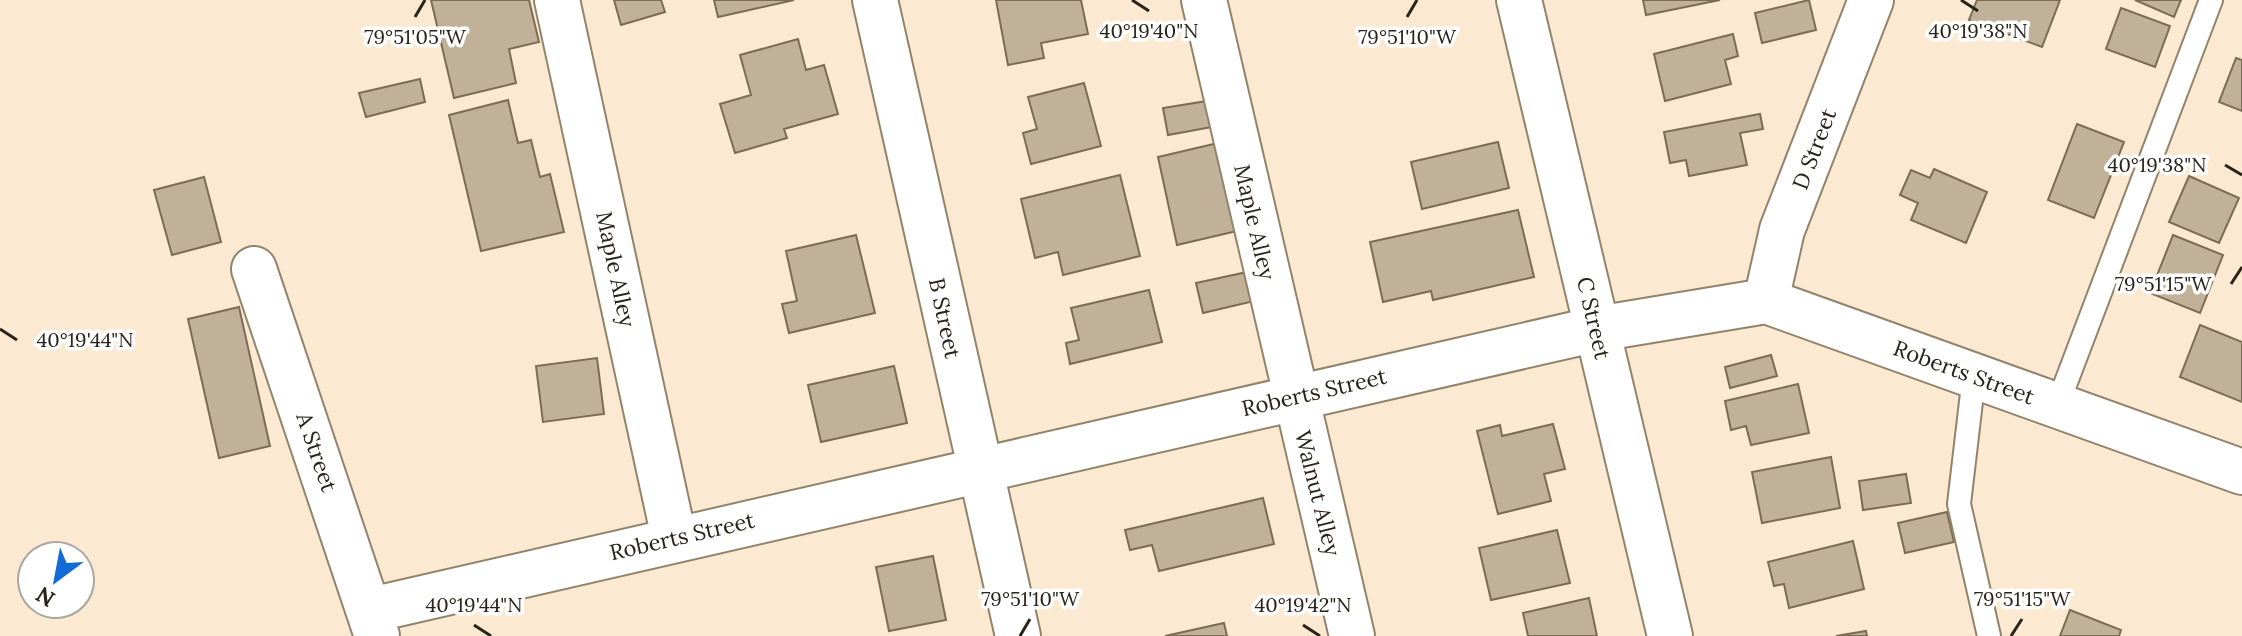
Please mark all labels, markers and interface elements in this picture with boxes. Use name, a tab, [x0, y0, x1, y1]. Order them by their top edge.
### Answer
text: 40°19'40"N	[1100, 18, 1198, 43]
text: 40°19'38"N	[1929, 18, 2027, 43]
text: 79°51'05"W	[364, 24, 467, 49]
text: 79°51'10"W	[1358, 24, 1457, 49]
street label: D Street	[1786, 104, 1842, 193]
text: 40°19'38"N	[2108, 152, 2206, 177]
street label: Maple Alley	[1228, 162, 1282, 283]
street label: Maple Alley	[590, 209, 642, 330]
text: 79°51'15"W	[2115, 271, 2212, 296]
street label: C Street	[1571, 274, 1617, 362]
street label: B Street	[923, 275, 967, 361]
text: 40°19'44"N	[36, 327, 134, 352]
street label: Roberts Street	[1890, 334, 2039, 411]
street label: Roberts Street	[1239, 362, 1390, 422]
street label: A Street	[290, 408, 344, 496]
street label: Walnut Alley	[1289, 427, 1347, 559]
street label: Roberts Street	[607, 506, 758, 566]
north arrow	[16, 540, 96, 620]
text: N	[31, 581, 60, 613]
text: 79°51'10"W	[981, 586, 1080, 611]
text: 79°51'15"W	[1974, 586, 2071, 611]
text: 40°19'44"N	[425, 592, 523, 617]
text: 40°19'42"N	[1254, 592, 1352, 617]

